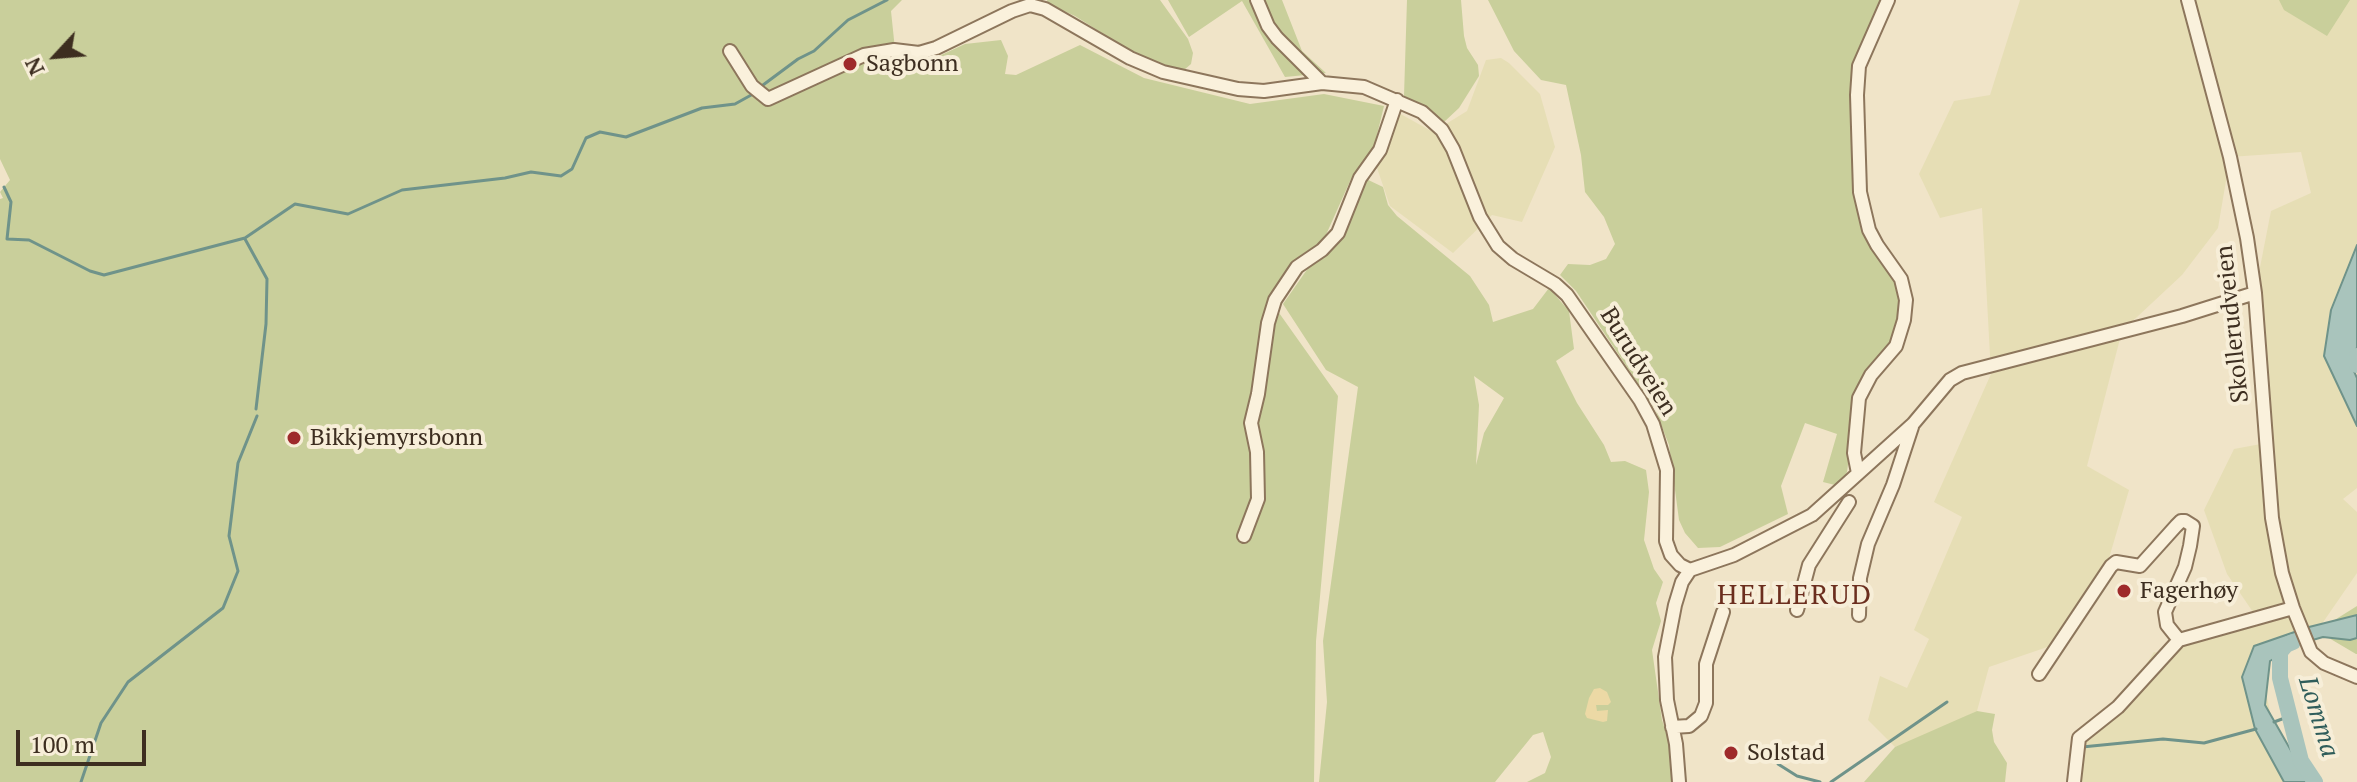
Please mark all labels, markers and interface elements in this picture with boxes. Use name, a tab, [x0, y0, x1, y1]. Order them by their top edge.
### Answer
north arrow	[16, 16, 96, 96]
place label: Sagbonn	[866, 50, 958, 78]
text: N	[17, 53, 51, 81]
marker: Sagbonn	[841, 55, 859, 73]
street label: Skollerudveien	[2210, 244, 2256, 404]
street label: Burudveien	[1593, 303, 1683, 421]
place label: Bikkjemyrsbonn	[310, 424, 483, 452]
marker: Bikkjemyrsbonn	[285, 429, 303, 447]
place label: Fagerhøy	[2140, 577, 2238, 605]
district label: HELLERUD	[1717, 579, 1873, 613]
marker: Fagerhøy	[2115, 582, 2133, 600]
water label: Lomma	[2291, 673, 2345, 761]
scale bar	[20, 714, 150, 764]
text: 100 m	[30, 728, 95, 760]
place label: Solstad	[1747, 739, 1825, 767]
marker: Solstad	[1722, 744, 1740, 762]

